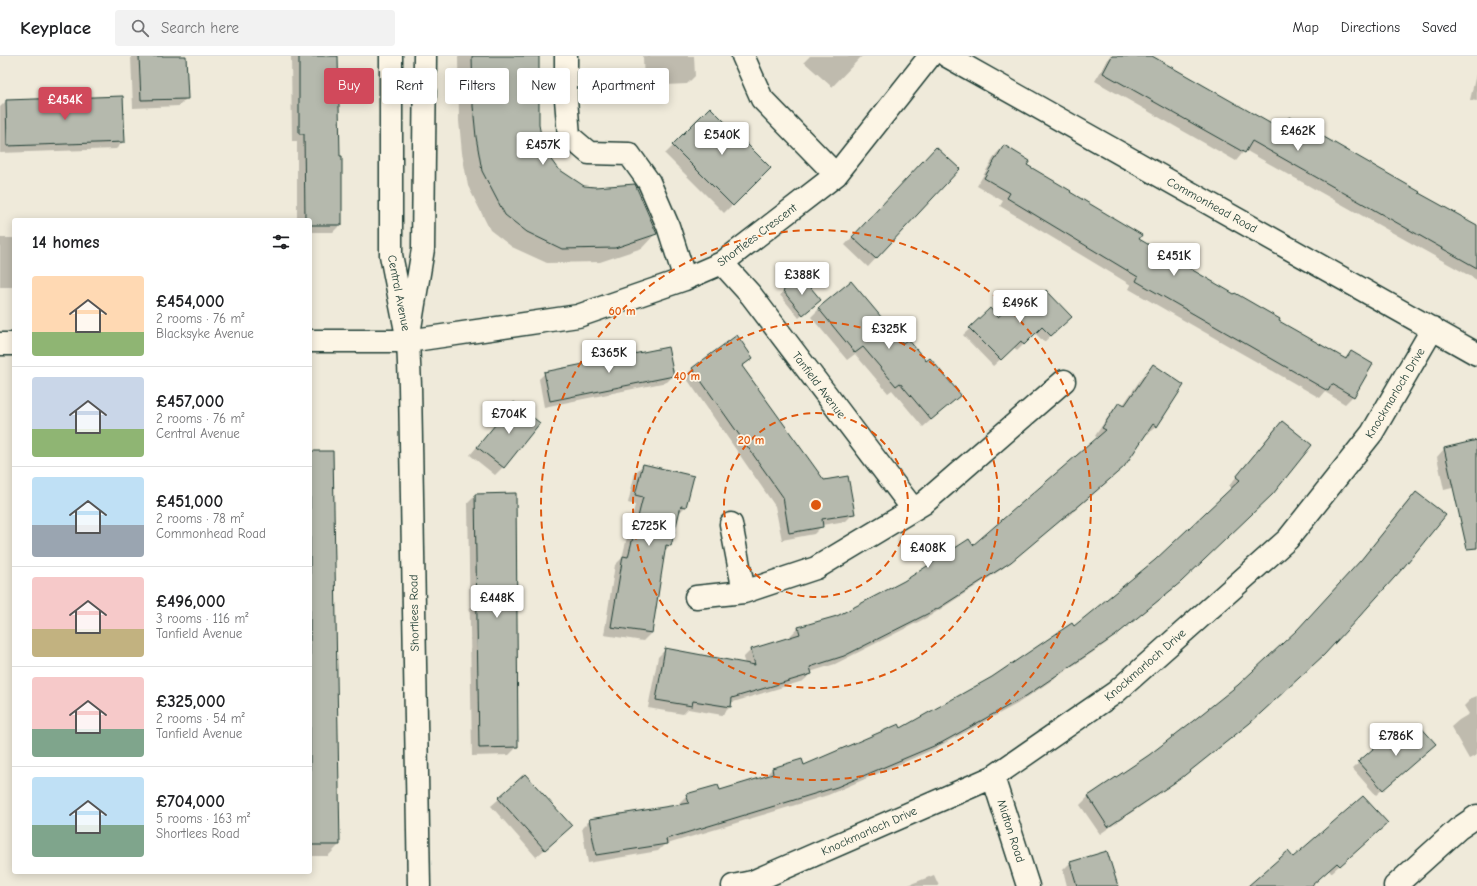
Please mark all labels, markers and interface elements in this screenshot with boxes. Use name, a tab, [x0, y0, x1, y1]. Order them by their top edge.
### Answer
search box	[115, 10, 395, 46]
text: Keyplace	[20, 17, 91, 39]
icon: search	[129, 17, 151, 39]
text: Search here	[161, 19, 239, 37]
text: Map	[1292, 19, 1319, 36]
text: Directions	[1341, 19, 1400, 36]
text: Saved	[1422, 19, 1457, 36]
chip: Buy	[324, 68, 374, 104]
chip: Rent	[382, 68, 437, 104]
chip: Filters	[445, 68, 509, 104]
chip: New	[517, 68, 570, 104]
chip: Apartment	[578, 68, 669, 104]
pin: £454K	[37, 87, 93, 121]
text: £454K	[48, 92, 82, 107]
pin: £462K	[1270, 118, 1326, 152]
pin: £540K	[694, 122, 750, 156]
text: £462K	[1280, 123, 1316, 138]
text: £540K	[704, 127, 740, 142]
pin: £457K	[515, 132, 571, 166]
text: £457K	[526, 137, 560, 152]
street label: Commonhead Road	[1164, 174, 1260, 236]
street label: Shortlees Crescent	[714, 200, 800, 269]
icon: filters	[270, 231, 292, 253]
text: 14 homes	[32, 233, 99, 252]
pin: £451K	[1146, 243, 1202, 277]
text: £451K	[1157, 248, 1191, 263]
street label: Central Avenue	[385, 254, 413, 332]
pin: £388K	[774, 262, 830, 296]
text: £388K	[784, 267, 820, 282]
pin: £496K	[992, 290, 1048, 324]
icon: home	[64, 292, 112, 340]
text: £454,000	[156, 292, 225, 311]
text: £496K	[1002, 295, 1038, 310]
text: 60 m	[609, 304, 635, 318]
text: 2 rooms · 76 m²	[156, 311, 244, 326]
pin: £325K	[861, 316, 917, 350]
text: £325K	[871, 321, 907, 336]
text: Blacksyke Avenue	[156, 326, 254, 341]
pin: £365K	[581, 340, 637, 374]
text: £365K	[591, 345, 627, 360]
street label: Knockmarloch Drive	[1362, 345, 1428, 441]
street label: Tanfield Avenue	[789, 349, 849, 421]
text: 40 m	[674, 369, 700, 383]
text: £457,000	[156, 392, 224, 411]
icon: home	[64, 393, 112, 441]
pin: £704K	[481, 401, 537, 435]
text: £704K	[491, 406, 527, 421]
text: 2 rooms · 76 m²	[156, 411, 244, 426]
text: Central Avenue	[156, 426, 240, 441]
text: 20 m	[738, 433, 764, 447]
text: £451,000	[156, 492, 223, 511]
icon: home	[64, 493, 112, 541]
centre of rings	[809, 498, 823, 512]
text: 2 rooms · 78 m²	[156, 511, 244, 526]
pin: £725K	[621, 513, 677, 547]
text: £725K	[631, 518, 667, 533]
text: Commonhead Road	[156, 526, 266, 541]
pin: £408K	[900, 535, 956, 569]
text: £408K	[910, 540, 946, 555]
street label: Shortlees Road	[406, 574, 422, 652]
pin: £448K	[469, 585, 525, 619]
text: £448K	[480, 590, 514, 605]
text: £496,000	[156, 592, 225, 611]
icon: home	[64, 593, 112, 641]
text: 3 rooms · 116 m²	[156, 611, 248, 626]
text: Tanfield Avenue	[156, 626, 242, 641]
street label: Knockmarloch Drive	[1101, 626, 1189, 704]
text: £325,000	[156, 692, 225, 711]
icon: home	[64, 693, 112, 741]
text: 2 rooms · 54 m²	[156, 711, 245, 726]
pin: £786K	[1368, 723, 1424, 757]
text: Tanfield Avenue	[156, 726, 242, 741]
text: £786K	[1379, 728, 1413, 743]
text: £704,000	[156, 792, 225, 811]
icon: home	[64, 793, 112, 841]
street label: Midton Road	[994, 798, 1028, 864]
street label: Knockmarloch Drive	[819, 804, 919, 858]
text: 5 rooms · 163 m²	[156, 811, 250, 826]
text: Shortlees Road	[156, 826, 240, 841]

